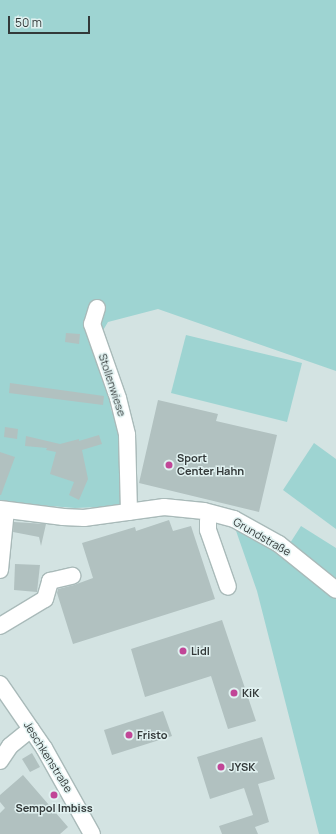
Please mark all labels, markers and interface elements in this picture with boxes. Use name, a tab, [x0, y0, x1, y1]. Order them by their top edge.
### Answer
scale bar	[10, 8, 92, 34]
text: 50 m	[15, 14, 42, 31]
street label: Stollenwiese	[96, 352, 128, 418]
place label: Sport Center Hahn	[177, 452, 244, 478]
marker: Sport Center Hahn	[164, 460, 174, 470]
street label: Grundstraße	[231, 515, 293, 559]
place label: Lidl	[191, 644, 210, 658]
marker: Lidl	[178, 646, 188, 656]
place label: KiK	[242, 686, 259, 700]
marker: KiK	[229, 688, 239, 698]
street label: Jeschkenstraße	[21, 719, 75, 795]
place label: Fristo	[137, 728, 167, 742]
marker: Fristo	[124, 730, 134, 740]
place label: JYSK	[229, 760, 255, 774]
marker: JYSK	[216, 762, 226, 772]
marker: Sempol Imbiss	[49, 790, 59, 800]
place label: Sempol Imbiss	[15, 801, 93, 815]

